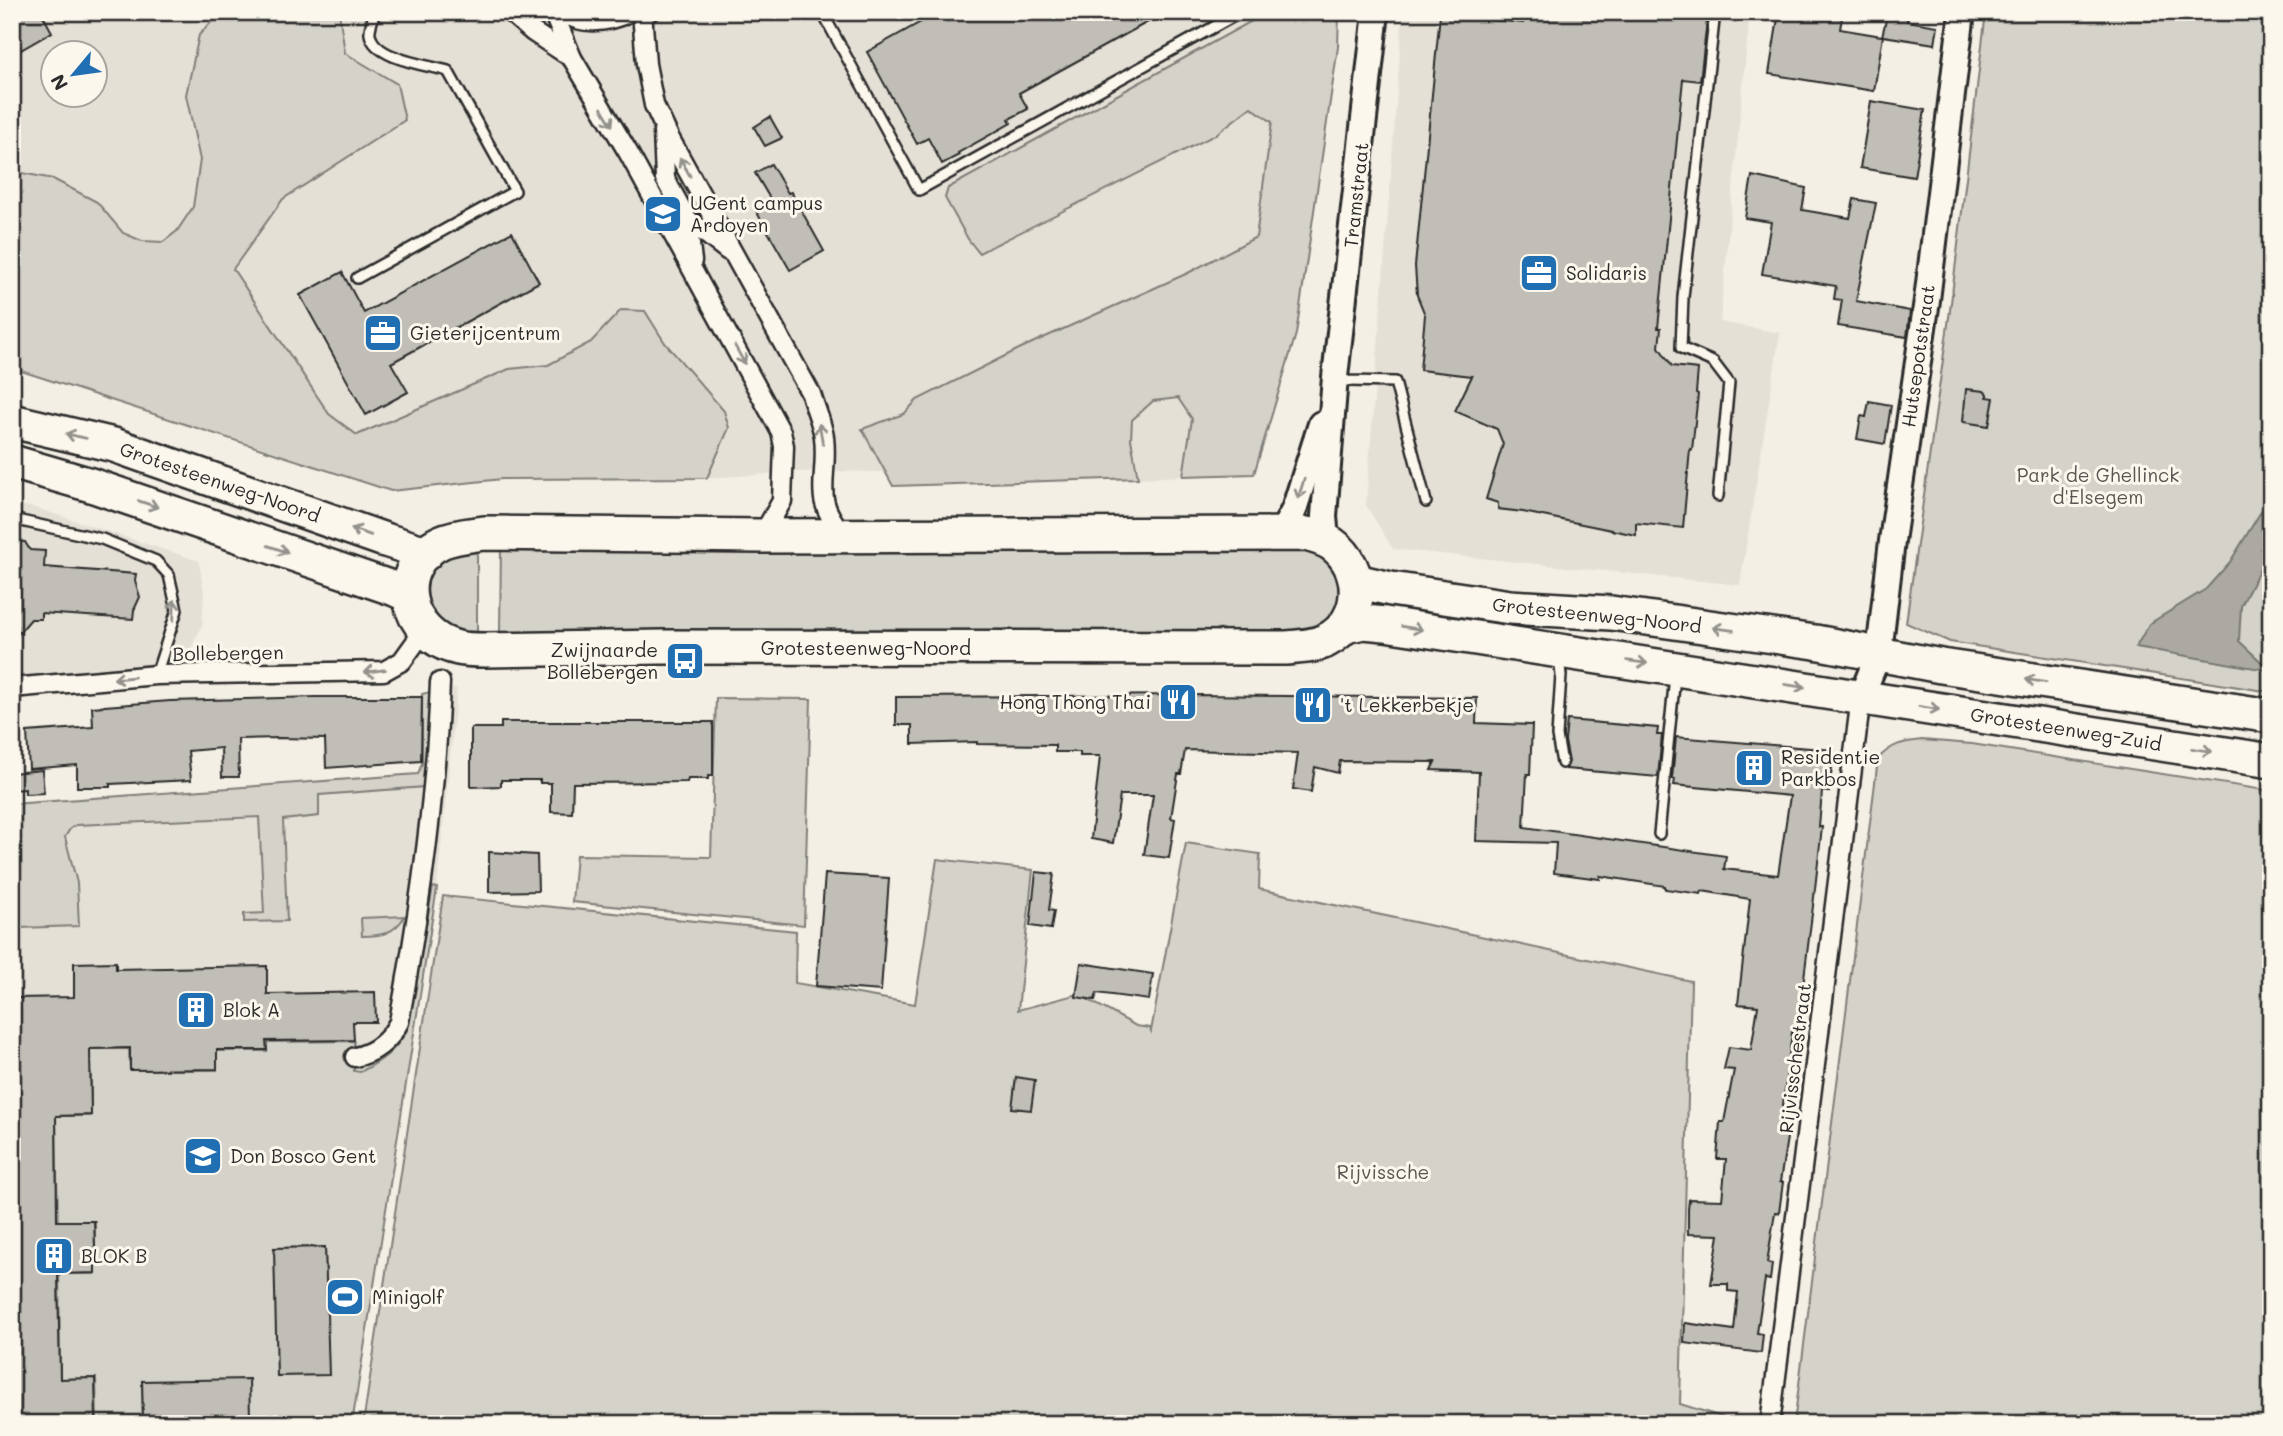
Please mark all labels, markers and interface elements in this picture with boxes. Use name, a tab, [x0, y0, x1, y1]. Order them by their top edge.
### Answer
north arrow	[38, 38, 108, 108]
text: N	[44, 70, 73, 95]
one-way arrow	[600, 107, 614, 127]
street label: Tramstraat	[1338, 141, 1373, 249]
one-way arrow	[678, 157, 691, 178]
place label: UGent campus Ardoyen	[690, 190, 823, 237]
school or university icon: UGent campus Ardoyen	[642, 193, 684, 235]
office icon: Solidaris	[1518, 252, 1560, 294]
place label: Solidaris	[1566, 260, 1647, 285]
street label: Hutsepotstraat	[1895, 283, 1940, 429]
office icon: Gieterijcentrum	[362, 312, 404, 354]
place label: Gieterijcentrum	[410, 320, 560, 345]
one-way arrow	[733, 344, 747, 364]
one-way arrow	[814, 423, 827, 446]
one-way arrow	[65, 429, 88, 442]
street label: Grotesteenweg-Noord	[117, 435, 324, 528]
park label: Park de Ghellinck d'Elsegem	[2017, 462, 2179, 509]
one-way arrow	[1294, 478, 1307, 500]
one-way arrow	[136, 499, 158, 511]
one-way arrow	[350, 525, 372, 537]
one-way arrow	[267, 543, 289, 556]
street label: Grotesteenweg-Noord	[1491, 591, 1703, 638]
one-way arrow	[167, 598, 180, 621]
one-way arrow	[1400, 622, 1423, 635]
one-way arrow	[1712, 622, 1735, 635]
street label: Grotesteenweg-Noord	[761, 635, 971, 660]
place label: Zwijnaarde Bollebergen	[547, 637, 658, 684]
street label: Bollebergen	[172, 639, 284, 666]
bus stop icon: Zwijnaarde Bollebergen	[664, 640, 706, 682]
one-way arrow	[1625, 656, 1648, 669]
one-way arrow	[364, 664, 387, 677]
one-way arrow	[113, 672, 136, 685]
one-way arrow	[2025, 674, 2048, 687]
one-way arrow	[1783, 680, 1805, 693]
restaurant icon: Hong Thong Thai	[1157, 681, 1199, 723]
restaurant icon: 't Lekkerbekje	[1292, 684, 1334, 726]
place label: Hong Thong Thai	[999, 689, 1151, 714]
place label: 't Lekkerbekje	[1340, 692, 1474, 717]
one-way arrow	[1917, 701, 1940, 714]
street label: Grotesteenweg-Zuid	[1969, 701, 2163, 756]
place label: Residentie Parkbos	[1781, 744, 1880, 791]
one-way arrow	[2190, 744, 2213, 757]
building icon: Residentie Parkbos	[1733, 747, 1775, 789]
street label: Rijvisschestraat	[1773, 981, 1816, 1135]
building icon: Blok A	[175, 989, 217, 1031]
place label: Blok A	[223, 997, 280, 1022]
school or university icon: Don Bosco Gent	[182, 1135, 224, 1177]
place label: Don Bosco Gent	[230, 1143, 376, 1168]
park label: Rijvissche	[1337, 1159, 1429, 1184]
building icon: BLOK B	[33, 1235, 75, 1277]
place label: BLOK B	[81, 1243, 147, 1268]
sports icon: Minigolf	[324, 1276, 366, 1318]
place label: Minigolf	[372, 1284, 444, 1309]

